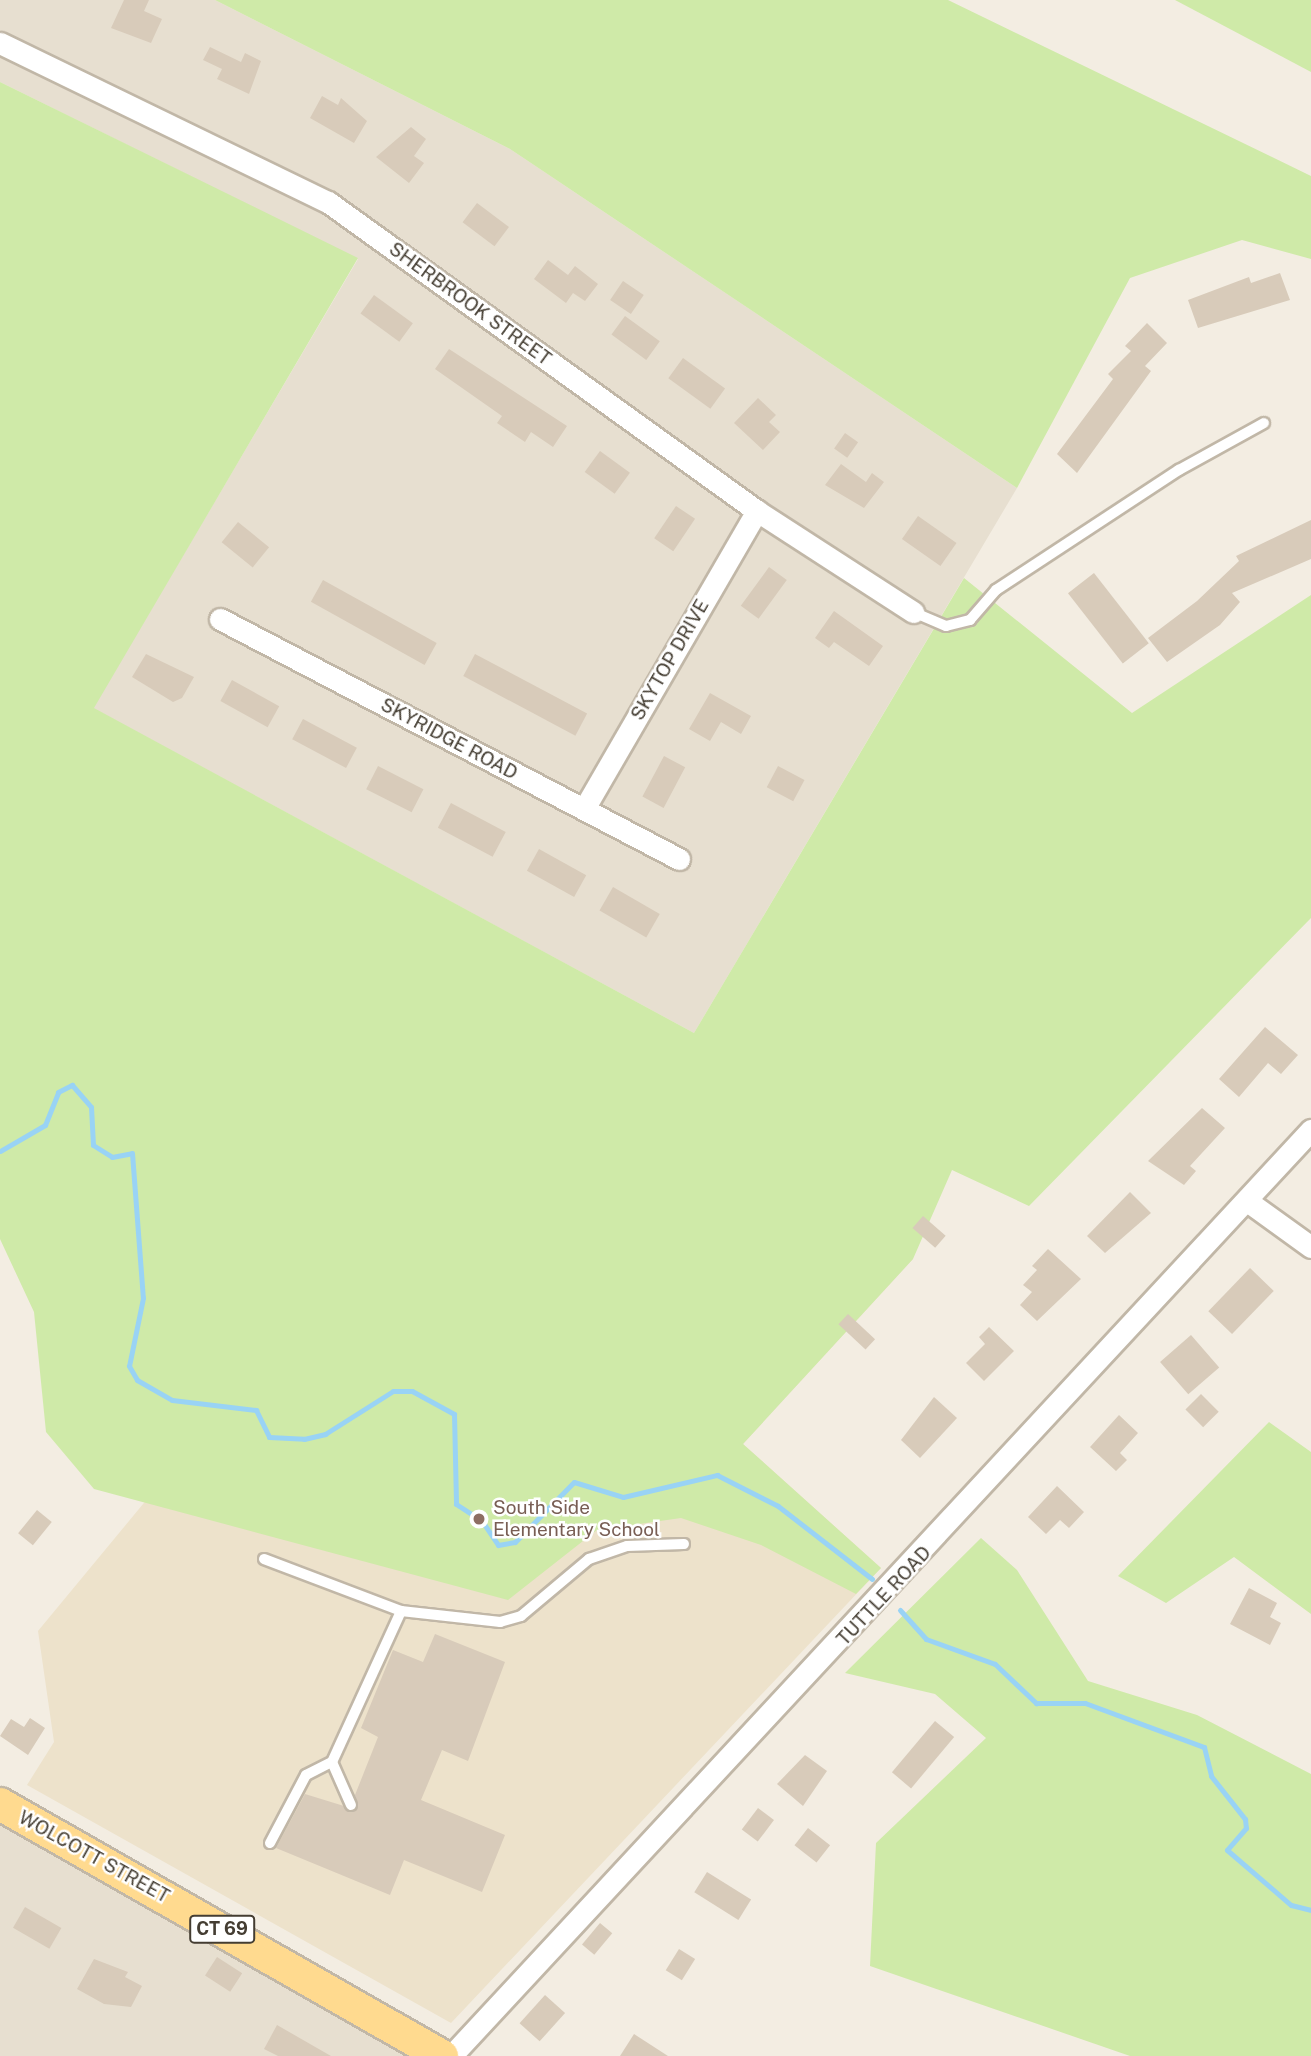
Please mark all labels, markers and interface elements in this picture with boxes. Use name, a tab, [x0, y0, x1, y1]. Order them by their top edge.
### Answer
street label: SHERBROOK STREET	[385, 238, 555, 370]
street label: SKYTOP DRIVE	[626, 596, 714, 724]
street label: SKYRIDGE ROAD	[377, 693, 521, 785]
place label: South Side Elementary School	[493, 1497, 660, 1541]
marker: South Side Elementary School	[471, 1511, 487, 1527]
street label: TUTTLE ROAD	[832, 1542, 936, 1650]
street label: WOLCOTT STREET	[15, 1806, 173, 1908]
road number: CT 69	[189, 1914, 255, 1943]

